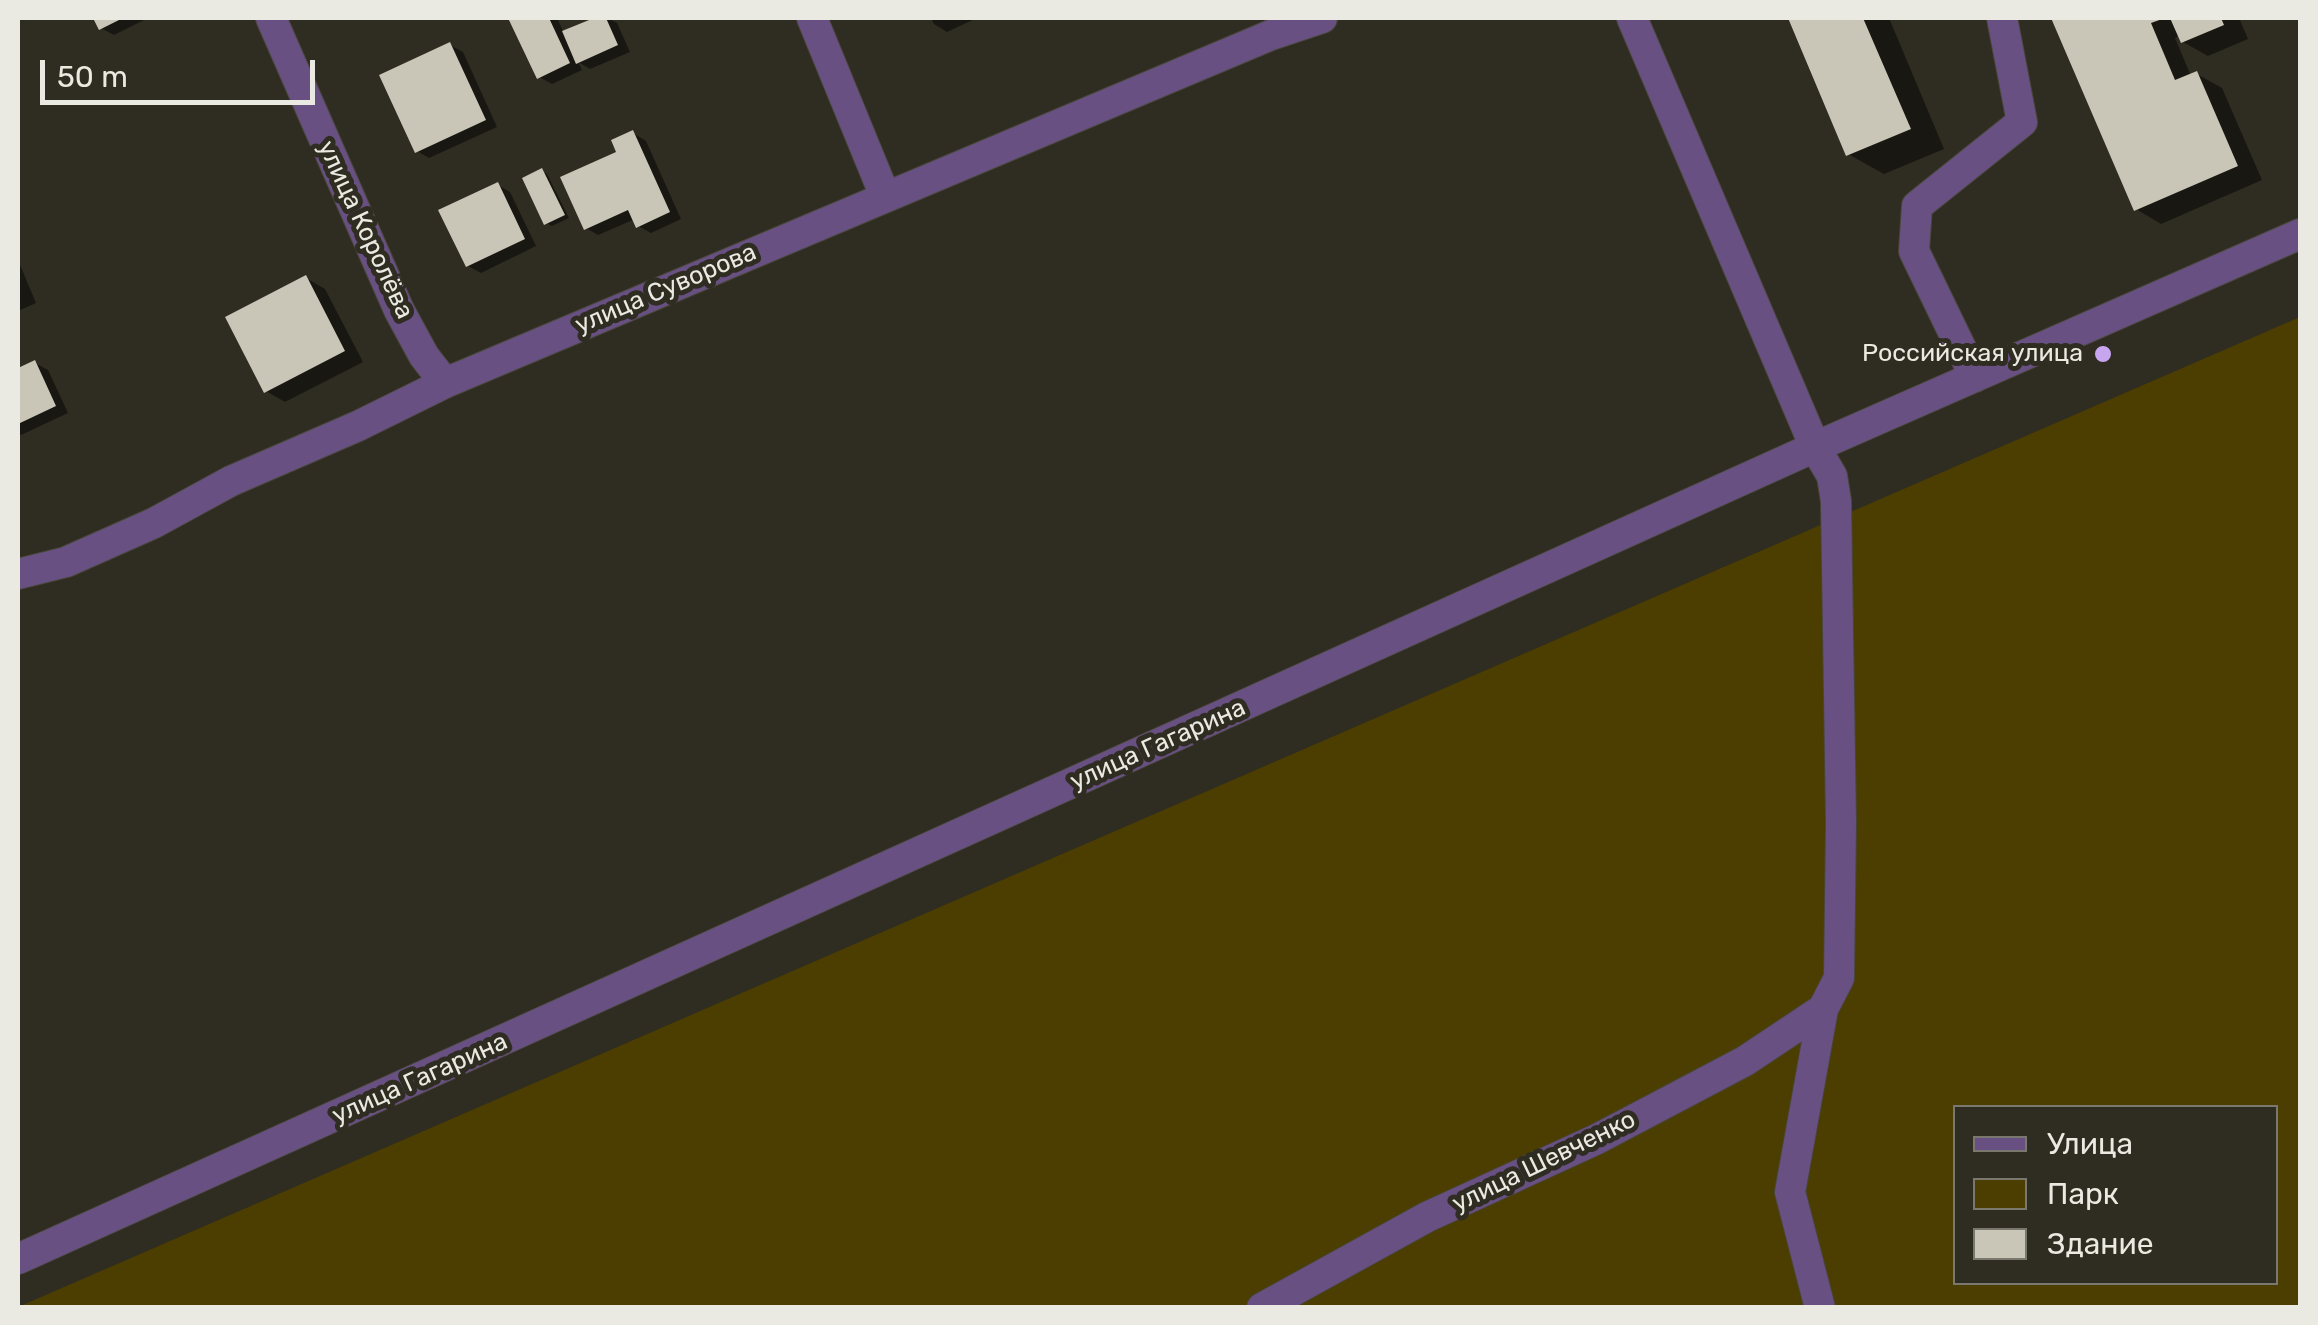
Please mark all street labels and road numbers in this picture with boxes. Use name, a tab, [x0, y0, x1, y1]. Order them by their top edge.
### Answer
street label: улица Королёва	[311, 136, 419, 324]
street label: улица Суворова	[571, 237, 761, 341]
street label: улица Гагарина	[1066, 693, 1250, 797]
street label: улица Гагарина	[328, 1027, 512, 1131]
street label: улица Шевченко	[1447, 1105, 1641, 1219]

